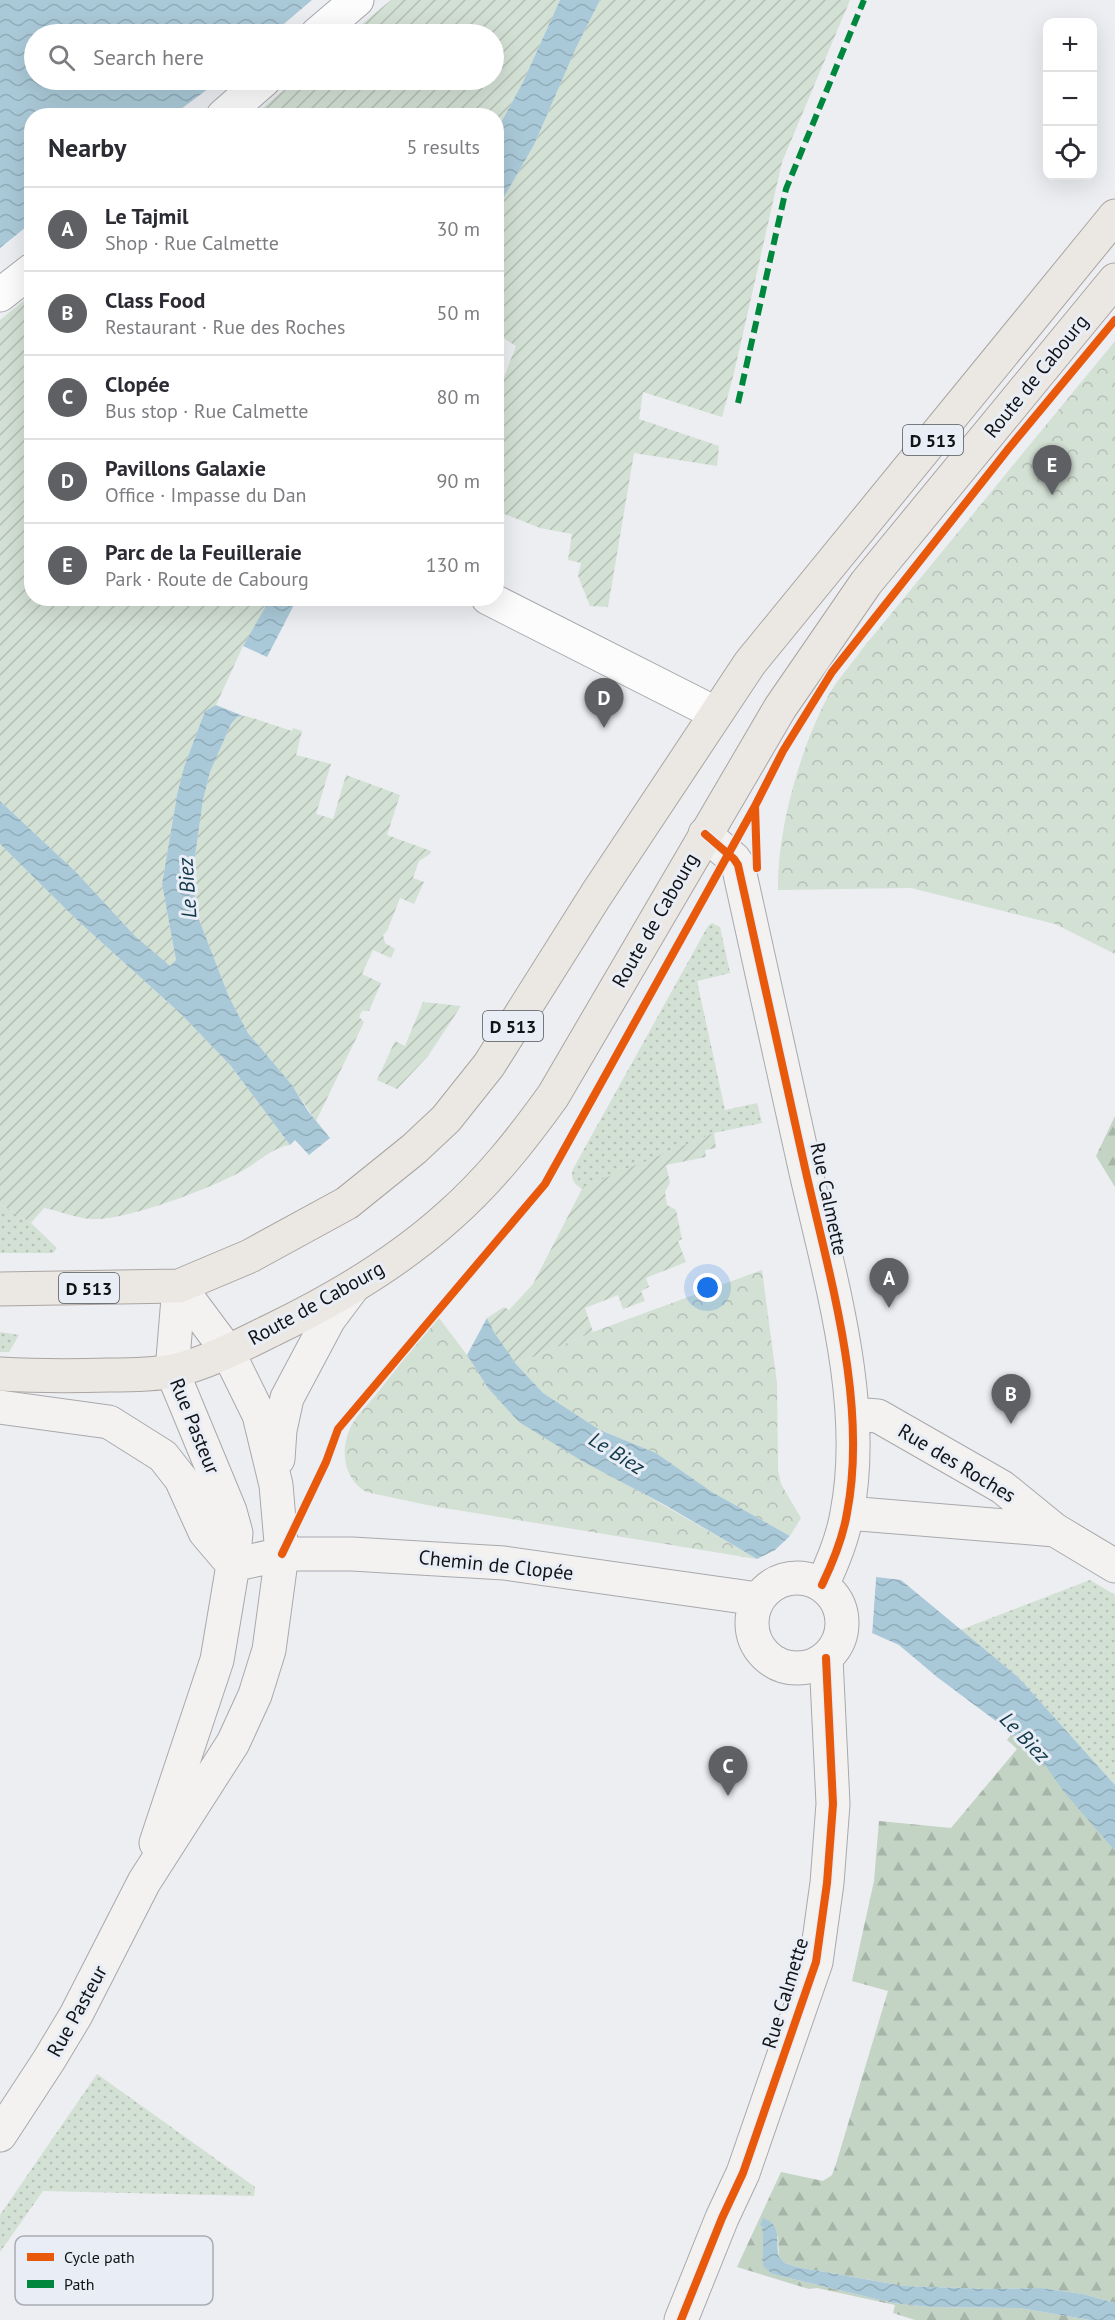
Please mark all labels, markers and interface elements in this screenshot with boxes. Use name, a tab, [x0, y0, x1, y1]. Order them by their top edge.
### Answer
map controls	[1043, 18, 1097, 180]
button: +	[1043, 18, 1097, 72]
search box	[24, 24, 504, 90]
icon: search	[45, 41, 78, 74]
text: Search here	[93, 43, 204, 71]
button: −	[1043, 72, 1097, 126]
button: locate	[1043, 126, 1097, 180]
text: Nearby	[48, 131, 126, 164]
text: 5 results	[407, 134, 480, 160]
text: Le Tajmil	[105, 202, 189, 230]
text: A	[61, 216, 74, 242]
text: 30 m	[437, 216, 480, 242]
text: Shop · Rue Calmette	[105, 230, 279, 256]
text: Class Food	[105, 286, 205, 314]
text: B	[62, 300, 73, 326]
text: 50 m	[437, 300, 480, 326]
street label: Route de Cabourg	[978, 309, 1094, 443]
text: Restaurant · Rue des Roches	[105, 314, 345, 340]
text: Clopée	[105, 370, 170, 398]
text: C	[62, 384, 73, 410]
text: 80 m	[437, 384, 480, 410]
text: Bus stop · Rue Calmette	[105, 398, 308, 424]
road number: D 513	[903, 425, 963, 455]
pin: E	[1032, 446, 1072, 495]
text: Pavillons Galaxie	[105, 454, 266, 482]
text: D	[61, 468, 74, 494]
text: 90 m	[437, 468, 480, 494]
text: Office · Impasse du Dan	[105, 482, 307, 508]
text: Parc de la Feuilleraie	[105, 538, 302, 566]
text: E	[62, 552, 73, 578]
text: 130 m	[426, 552, 480, 578]
text: Park · Route de Cabourg	[105, 566, 309, 592]
pin: D	[584, 678, 624, 728]
street label: Route de Cabourg	[606, 848, 704, 992]
water label: Le Biez	[171, 856, 203, 919]
road number: D 513	[483, 1011, 543, 1041]
street label: Rue Calmette	[804, 1140, 854, 1258]
street label: Route de Cabourg	[243, 1255, 389, 1351]
pin: A	[870, 1258, 908, 1308]
road number: D 513	[59, 1273, 119, 1303]
your location	[693, 1273, 722, 1302]
street label: Rue Pasteur	[164, 1374, 226, 1478]
pin: B	[992, 1374, 1030, 1424]
street label: Rue des Roches	[893, 1418, 1021, 1508]
water label: Le Biez	[584, 1425, 651, 1481]
street label: Chemin de Clopée	[417, 1544, 575, 1586]
water label: Le Biez	[994, 1706, 1056, 1769]
pin: C	[708, 1746, 748, 1796]
street label: Rue Calmette	[756, 1934, 814, 2052]
street label: Rue Pasteur	[41, 1960, 113, 2062]
legend	[15, 2236, 213, 2305]
text: Cycle path	[64, 2247, 135, 2267]
text: Path	[64, 2274, 95, 2294]

